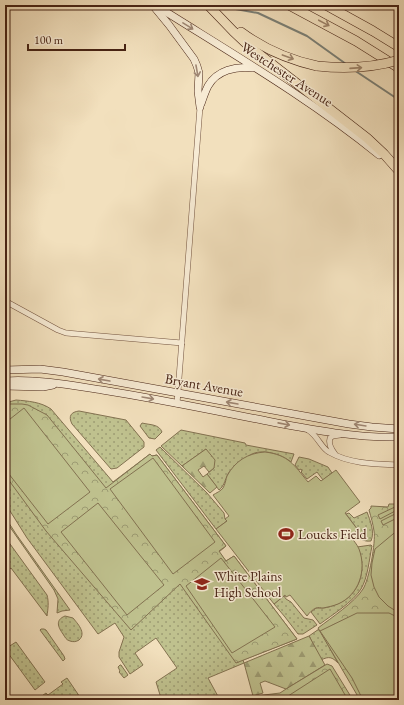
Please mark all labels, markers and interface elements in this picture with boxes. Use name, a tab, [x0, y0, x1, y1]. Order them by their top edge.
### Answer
one-way arrow	[317, 20, 329, 28]
one-way arrow	[182, 22, 193, 30]
scale bar	[28, 26, 125, 52]
text: 100 m	[34, 32, 64, 48]
street label: Westchester Avenue	[238, 38, 337, 111]
one-way arrow	[282, 54, 294, 62]
one-way arrow	[194, 64, 202, 77]
one-way arrow	[349, 64, 362, 71]
street label: Bryant Avenue	[163, 369, 245, 401]
one-way arrow	[98, 376, 111, 384]
one-way arrow	[141, 395, 154, 403]
one-way arrow	[226, 399, 239, 407]
one-way arrow	[277, 420, 290, 428]
one-way arrow	[354, 421, 367, 429]
sports icon: Loucks Field	[277, 525, 295, 543]
place label: Loucks Field	[298, 525, 367, 543]
place label: White Plains High School	[214, 567, 283, 601]
school or university icon: White Plains High School	[193, 575, 211, 593]

